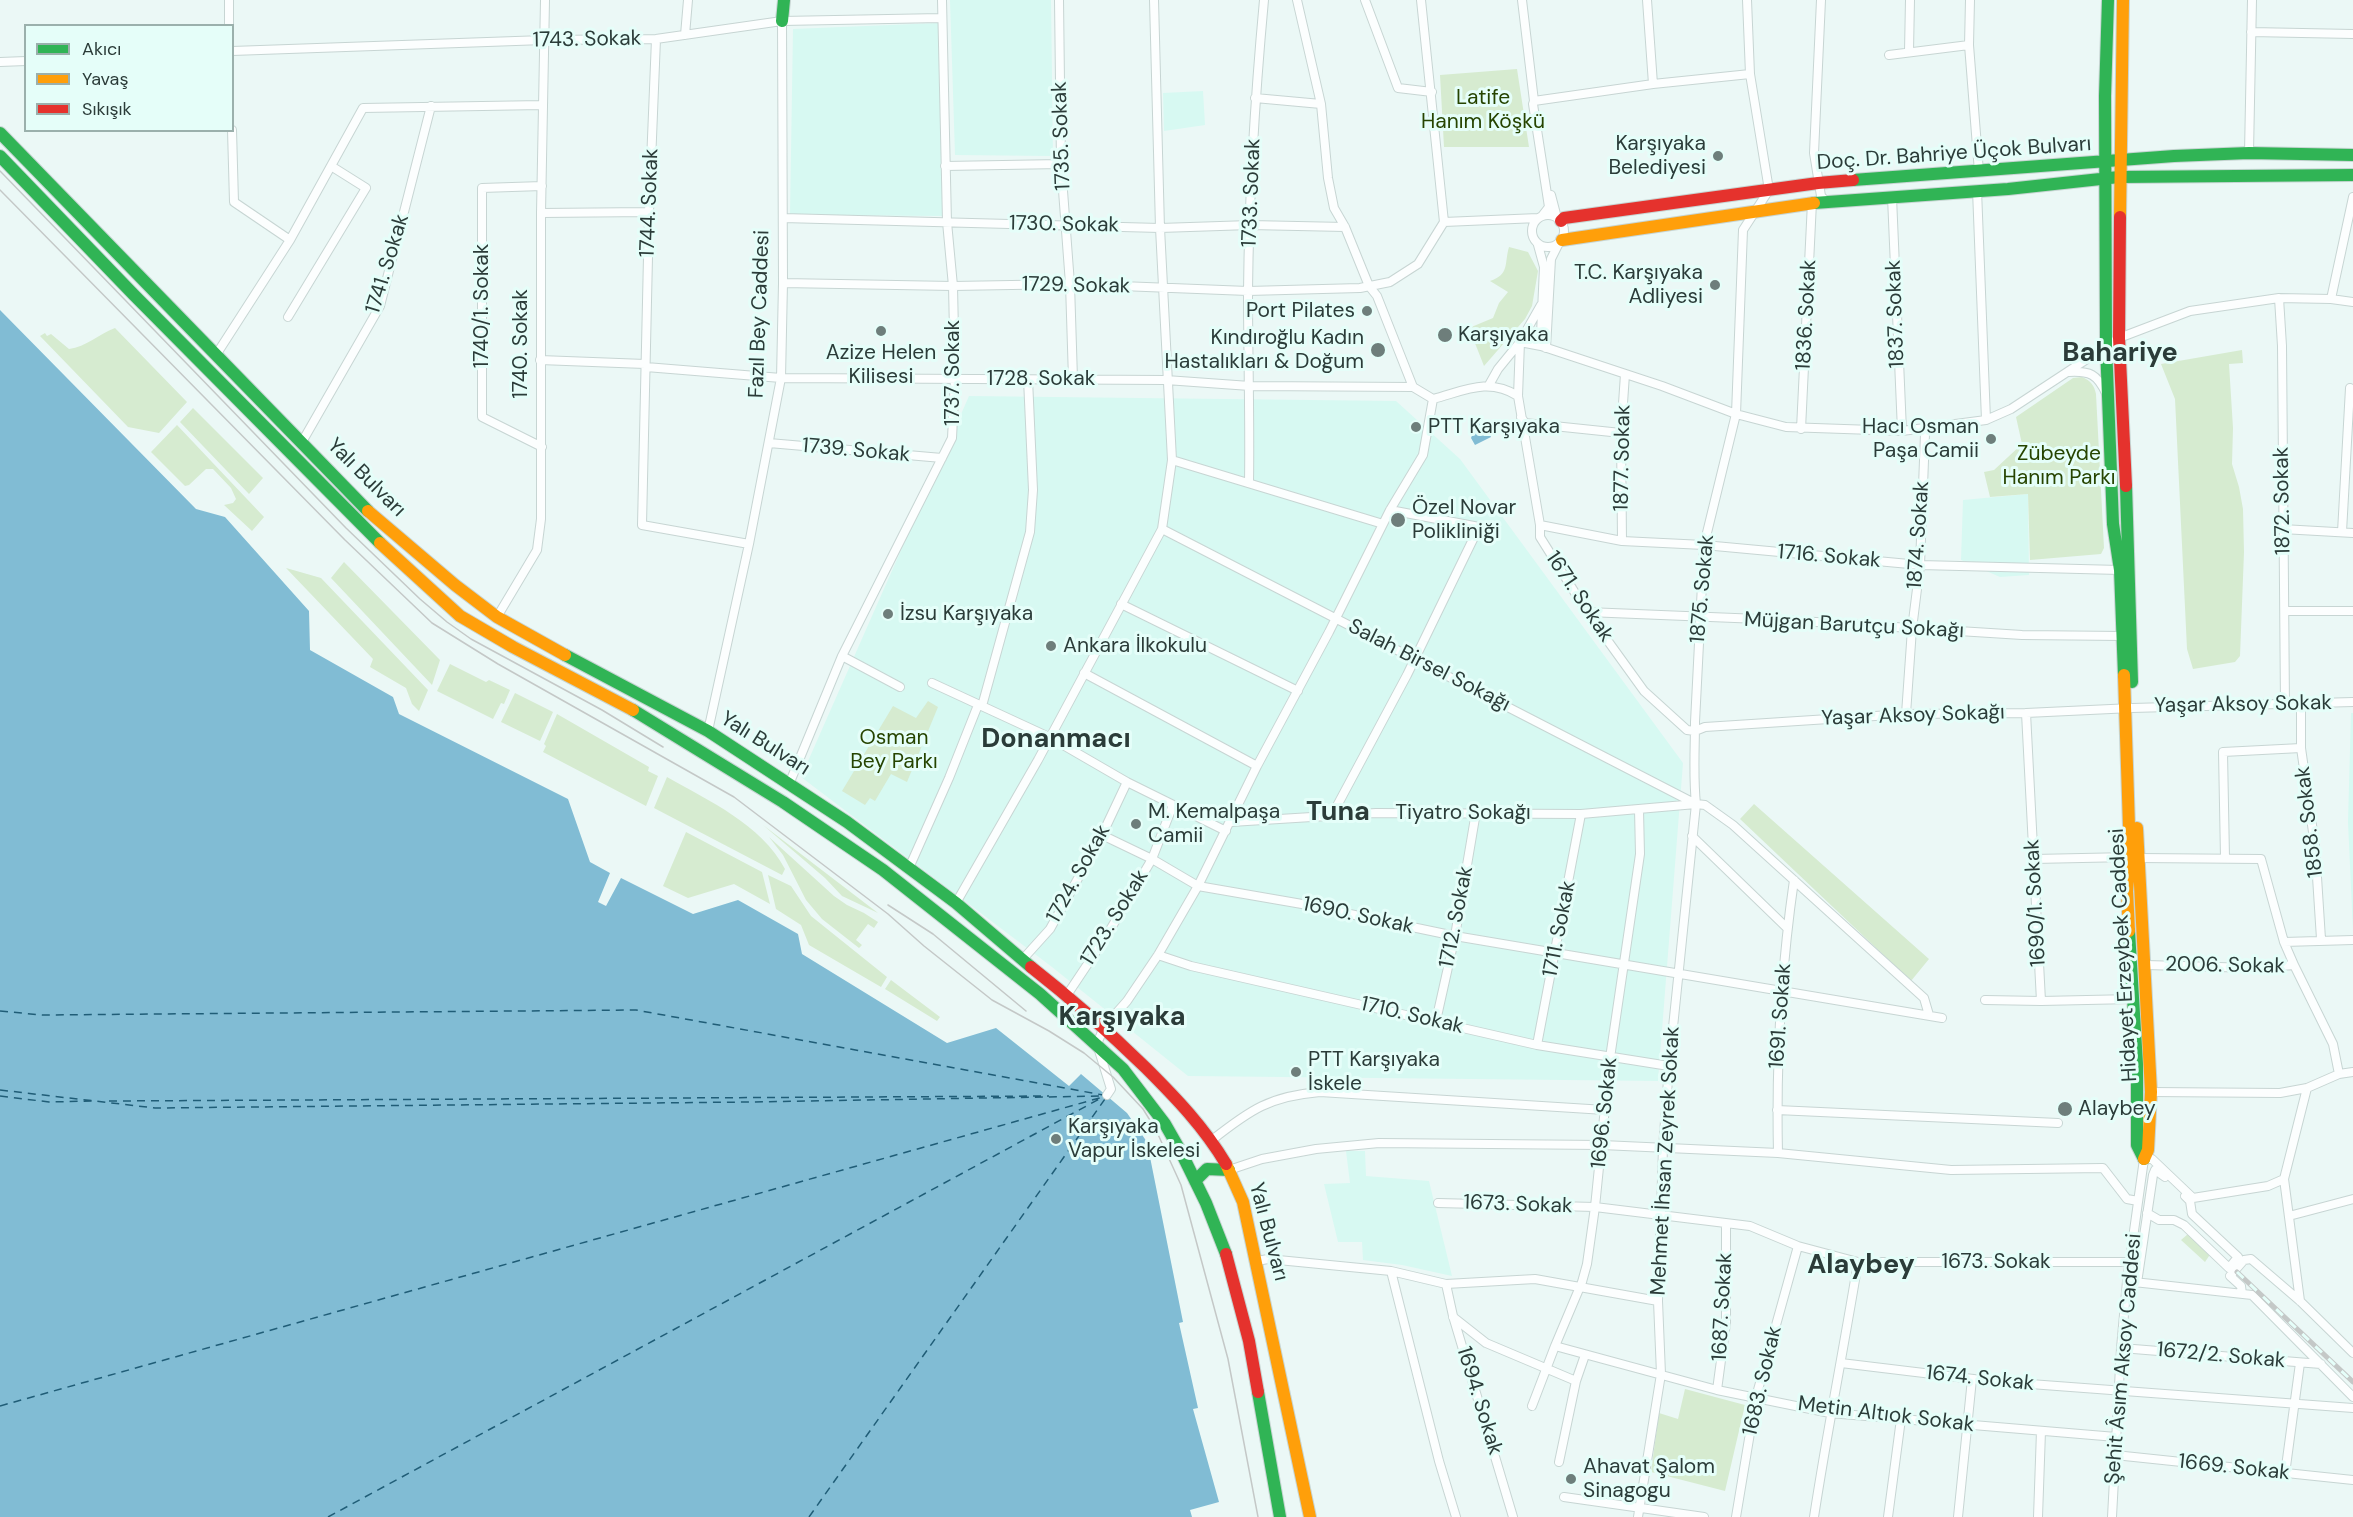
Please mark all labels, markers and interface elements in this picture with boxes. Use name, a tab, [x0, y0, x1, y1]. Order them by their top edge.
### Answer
legend	[24, 24, 234, 132]
street label: 1743. Sokak	[533, 26, 641, 54]
text: Akıcı	[82, 37, 121, 61]
text: Yavaş	[82, 67, 128, 91]
street label: 1735. Sokak	[1047, 81, 1077, 191]
park label: Latife Hanım Köşkü	[1421, 85, 1545, 135]
text: Sıkışık	[82, 97, 132, 121]
place label: Karşıyaka Belediyesi	[1608, 131, 1706, 181]
street label: Doç. Dr. Bahriye Üçok Bulvarı	[1816, 132, 2092, 176]
street label: 1733. Sokak	[1238, 138, 1266, 248]
street label: 1744. Sokak	[636, 148, 664, 258]
marker: Karşıyaka Belediyesi	[1711, 149, 1725, 163]
street label: 1741. Sokak	[361, 211, 415, 317]
street label: 1730. Sokak	[1009, 211, 1119, 239]
street label: Fazıl Bey Caddesi	[744, 229, 776, 399]
street label: 1740/1. Sokak	[469, 244, 495, 368]
street label: 1836. Sokak	[1792, 259, 1822, 371]
street label: 1837. Sokak	[1882, 259, 1910, 369]
place label: T.C. Karşıyaka Adliyesi	[1574, 260, 1703, 310]
street label: 1729. Sokak	[1022, 272, 1130, 300]
marker: T.C. Karşıyaka Adliyesi	[1708, 278, 1722, 292]
street label: 1740. Sokak	[508, 289, 534, 399]
place label: Port Pilates	[1246, 298, 1355, 324]
marker: Port Pilates	[1360, 304, 1374, 318]
street label: 1737. Sokak	[940, 320, 966, 426]
place label: Karşıyaka	[1458, 322, 1549, 348]
marker: Azize Helen Kilisesi	[874, 324, 888, 338]
place label: Kındıroğlu Kadın Hastalıkları & Doğum	[1165, 325, 1364, 375]
marker: Karşıyaka	[1436, 326, 1454, 344]
district label: Bahariye	[2062, 338, 2178, 370]
place label: Azize Helen Kilisesi	[826, 340, 936, 390]
marker: Kındıroğlu Kadın Hastalıkları & Doğum	[1369, 341, 1387, 359]
street label: 1728. Sokak	[987, 366, 1095, 392]
street label: 1877. Sokak	[1609, 404, 1637, 512]
place label: PTT Karşıyaka	[1428, 414, 1560, 440]
place label: Hacı Osman Paşa Camii	[1862, 414, 1979, 464]
marker: PTT Karşıyaka	[1409, 420, 1423, 434]
marker: Hacı Osman Paşa Camii	[1984, 432, 1998, 446]
street label: Yalı Bulvarı	[321, 433, 411, 523]
street label: 1739. Sokak	[801, 434, 911, 468]
park label: Zübeyde Hanım Parkı	[2003, 441, 2115, 491]
street label: 1872. Sokak	[2269, 447, 2297, 555]
street label: 1874. Sokak	[1903, 480, 1935, 590]
place label: Özel Novar Polikliniği	[1412, 495, 1516, 545]
marker: Özel Novar Polikliniği	[1389, 511, 1407, 529]
street label: 1875. Sokak	[1686, 534, 1720, 644]
street label: 1716. Sokak	[1776, 540, 1882, 574]
street label: 1671. Sokak	[1539, 547, 1619, 647]
place label: İzsu Karşıyaka	[900, 601, 1033, 627]
marker: İzsu Karşıyaka	[881, 607, 895, 621]
street label: Müjgan Barutçu Sokağı	[1743, 608, 1965, 644]
street label: Salah Birsel Sokağı	[1344, 614, 1514, 718]
place label: Ankara İlkokulu	[1063, 633, 1207, 659]
marker: Ankara İlkokulu	[1044, 639, 1058, 653]
street label: Yaşar Aksoy Sokak	[2154, 691, 2332, 719]
street label: Yaşar Aksoy Sokağı	[1821, 700, 2005, 732]
street label: Yalı Bulvarı	[716, 707, 814, 781]
district label: Donanmacı	[981, 724, 1131, 756]
park label: Osman Bey Parkı	[850, 725, 938, 775]
street label: 1858. Sokak	[2291, 765, 2329, 879]
district label: Tuna	[1306, 797, 1370, 829]
place label: M. Kemalpaşa Camii	[1148, 799, 1280, 849]
street label: Tiyatro Sokağı	[1395, 800, 1531, 826]
marker: M. Kemalpaşa Camii	[1129, 817, 1143, 831]
street label: 1724. Sokak	[1042, 820, 1116, 928]
street label: Hidayet Erzeybek Caddesi	[2105, 828, 2143, 1082]
street label: 1690/1. Sokak	[2020, 839, 2052, 967]
street label: 1712. Sokak	[1435, 864, 1479, 970]
street label: 1723. Sokak	[1076, 865, 1154, 971]
street label: 1711. Sokak	[1538, 879, 1582, 979]
street label: 1690. Sokak	[1300, 892, 1416, 940]
street label: 2006. Sokak	[2165, 952, 2285, 980]
street label: 1691. Sokak	[1765, 962, 1797, 1070]
street label: 1710. Sokak	[1358, 992, 1466, 1040]
district label: Karşıyaka	[1058, 1002, 1186, 1034]
street label: Mehmet İhsan Zeyrek Sokak	[1646, 1026, 1686, 1296]
place label: PTT Karşıyaka İskele	[1308, 1047, 1440, 1097]
street label: 1696. Sokak	[1587, 1056, 1623, 1170]
marker: PTT Karşıyaka İskele	[1289, 1065, 1303, 1079]
place label: Alaybey	[2078, 1096, 2156, 1122]
marker: Alaybey	[2056, 1100, 2074, 1118]
place label: Karşıyaka Vapur İskelesi	[1068, 1114, 1200, 1164]
marker: Karşıyaka Vapur İskelesi	[1049, 1132, 1063, 1146]
street label: Yalı Bulvarı	[1243, 1180, 1293, 1284]
street label: 1673. Sokak	[1463, 1191, 1573, 1219]
street label: Şehit Âsım Aksoy Caddesi	[2100, 1232, 2148, 1486]
street label: 1673. Sokak	[1941, 1249, 2051, 1275]
district label: Alaybey	[1807, 1250, 1915, 1282]
street label: 1687. Sokak	[1708, 1252, 1738, 1362]
street label: 1683. Sokak	[1738, 1324, 1788, 1438]
street label: 1672/2. Sokak	[2156, 1338, 2286, 1374]
street label: 1694. Sokak	[1451, 1344, 1507, 1458]
street label: 1674. Sokak	[1925, 1361, 2035, 1397]
street label: Metin Altıok Sokak	[1796, 1392, 1976, 1438]
street label: 1669. Sokak	[2177, 1450, 2291, 1486]
place label: Ahavat Şalom Sinagogu	[1583, 1454, 1715, 1504]
marker: Ahavat Şalom Sinagogu	[1564, 1472, 1578, 1486]

